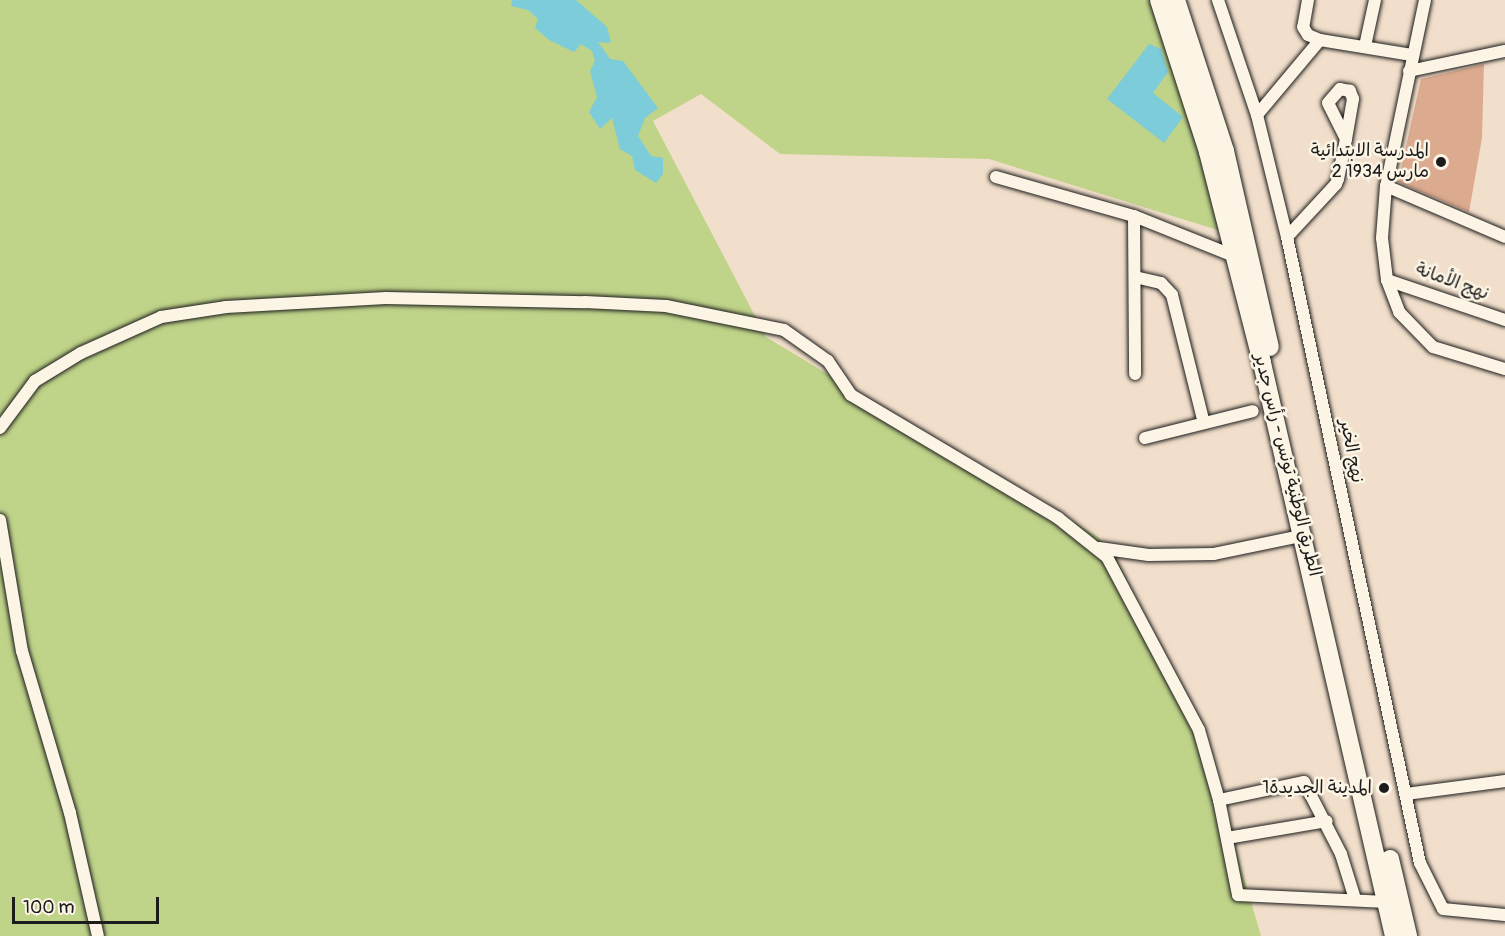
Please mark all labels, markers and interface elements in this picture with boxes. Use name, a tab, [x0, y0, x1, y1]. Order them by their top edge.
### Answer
place label: المدرسة الابتدائية 2 مارس 1934	[1311, 141, 1429, 184]
marker: المدرسة الابتدائية 2 مارس 1934	[1434, 155, 1448, 169]
street label: نهج الأمانة	[1412, 259, 1492, 305]
street label: الطريق الوطنية تونس - رأس جدير	[1249, 351, 1325, 579]
street label: نهج الخير	[1334, 417, 1368, 485]
place label: المدينة الجديدة1	[1262, 777, 1372, 799]
marker: المدينة الجديدة1	[1377, 781, 1391, 795]
scale bar	[15, 885, 162, 923]
text: 100 m	[23, 896, 75, 919]

